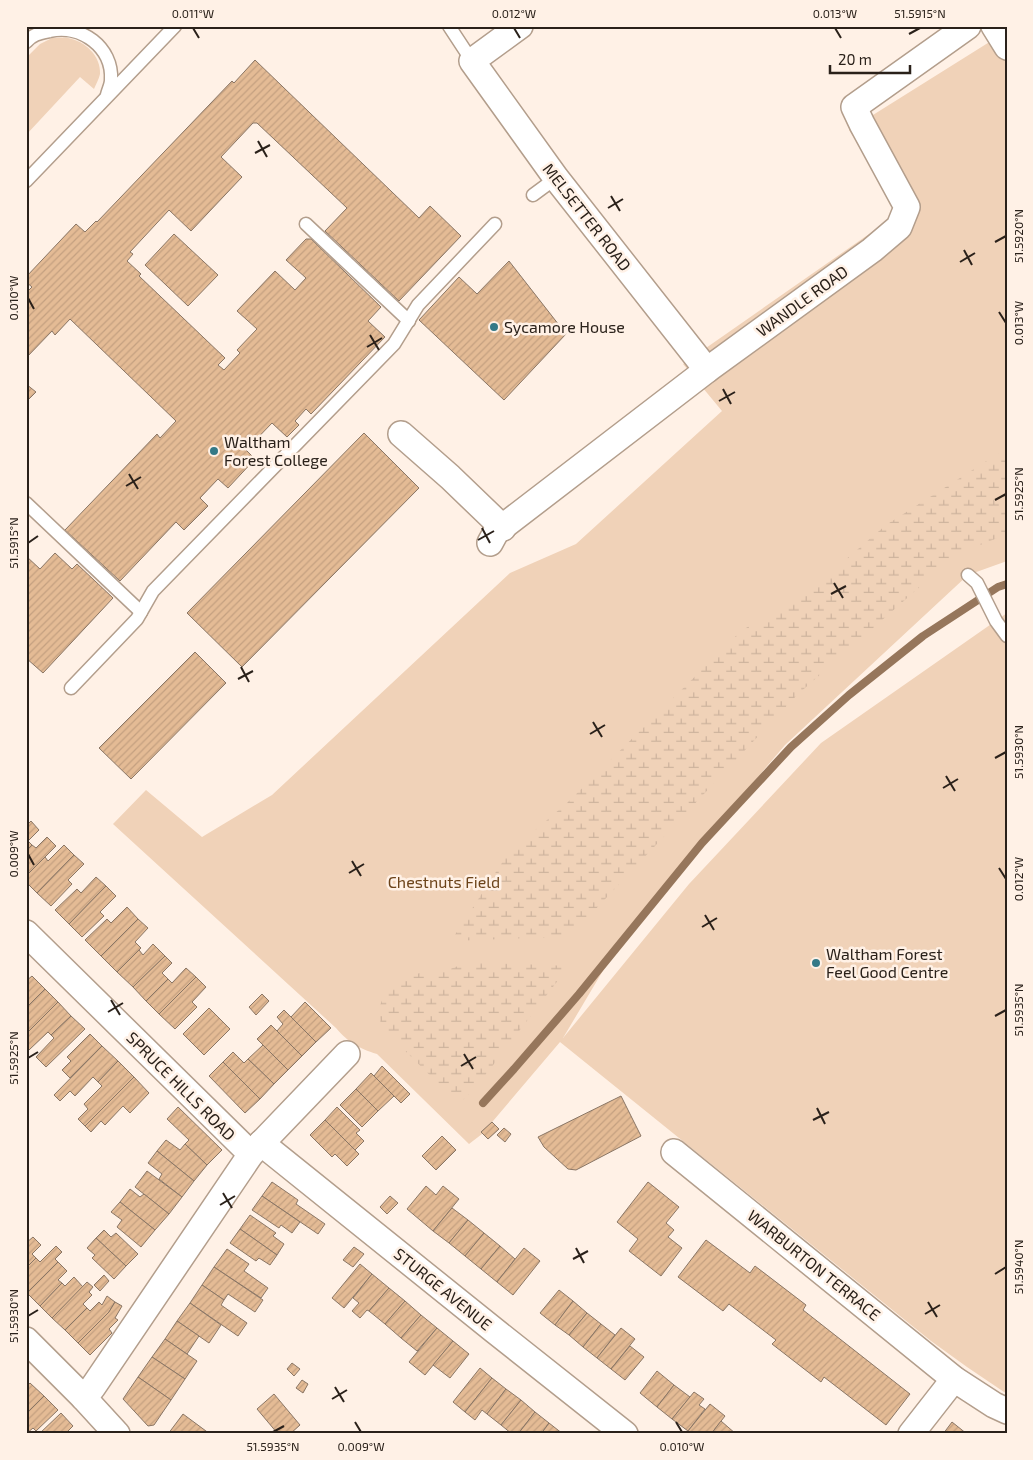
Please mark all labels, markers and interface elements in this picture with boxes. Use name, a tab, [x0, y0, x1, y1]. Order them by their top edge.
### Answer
text: 0.011°W	[172, 6, 214, 20]
text: 0.012°W	[492, 6, 536, 20]
text: 0.013°W	[813, 6, 857, 20]
text: 51.5915°N	[894, 6, 946, 20]
scale bar	[830, 42, 910, 74]
text: 20 m	[838, 50, 872, 68]
street label: MELSETTER ROAD	[540, 159, 635, 274]
text: 51.5920°N	[1011, 209, 1025, 263]
street label: WANDLE ROAD	[752, 261, 851, 340]
text: 0.010°W	[6, 276, 20, 320]
text: 0.013°W	[1011, 301, 1025, 345]
place label: Sycamore House	[504, 317, 625, 336]
marker: Sycamore House	[488, 321, 500, 333]
place label: Waltham Forest College	[224, 432, 328, 469]
marker: Waltham Forest College	[208, 445, 220, 457]
text: 51.5925°N	[1011, 467, 1025, 521]
text: 51.5915°N	[6, 517, 20, 569]
text: 51.5930°N	[1011, 725, 1025, 779]
text: 0.009°W	[6, 830, 20, 878]
text: 0.012°W	[1011, 857, 1025, 901]
park label: Chestnuts Field	[388, 872, 500, 891]
place label: Waltham Forest Feel Good Centre	[826, 944, 948, 981]
marker: Waltham Forest Feel Good Centre	[810, 957, 822, 969]
text: 51.5935°N	[1011, 983, 1025, 1037]
street label: SPRUCE HILLS ROAD	[123, 1027, 240, 1144]
text: 51.5925°N	[6, 1031, 20, 1085]
street label: WARBURTON TERRACE	[744, 1205, 885, 1324]
text: 51.5940°N	[1011, 1240, 1025, 1294]
street label: STURGE AVENUE	[391, 1243, 496, 1334]
text: 51.5930°N	[6, 1289, 20, 1343]
text: 51.5935°N	[246, 1439, 300, 1453]
text: 0.009°W	[337, 1439, 385, 1453]
text: 0.010°W	[660, 1439, 704, 1453]

